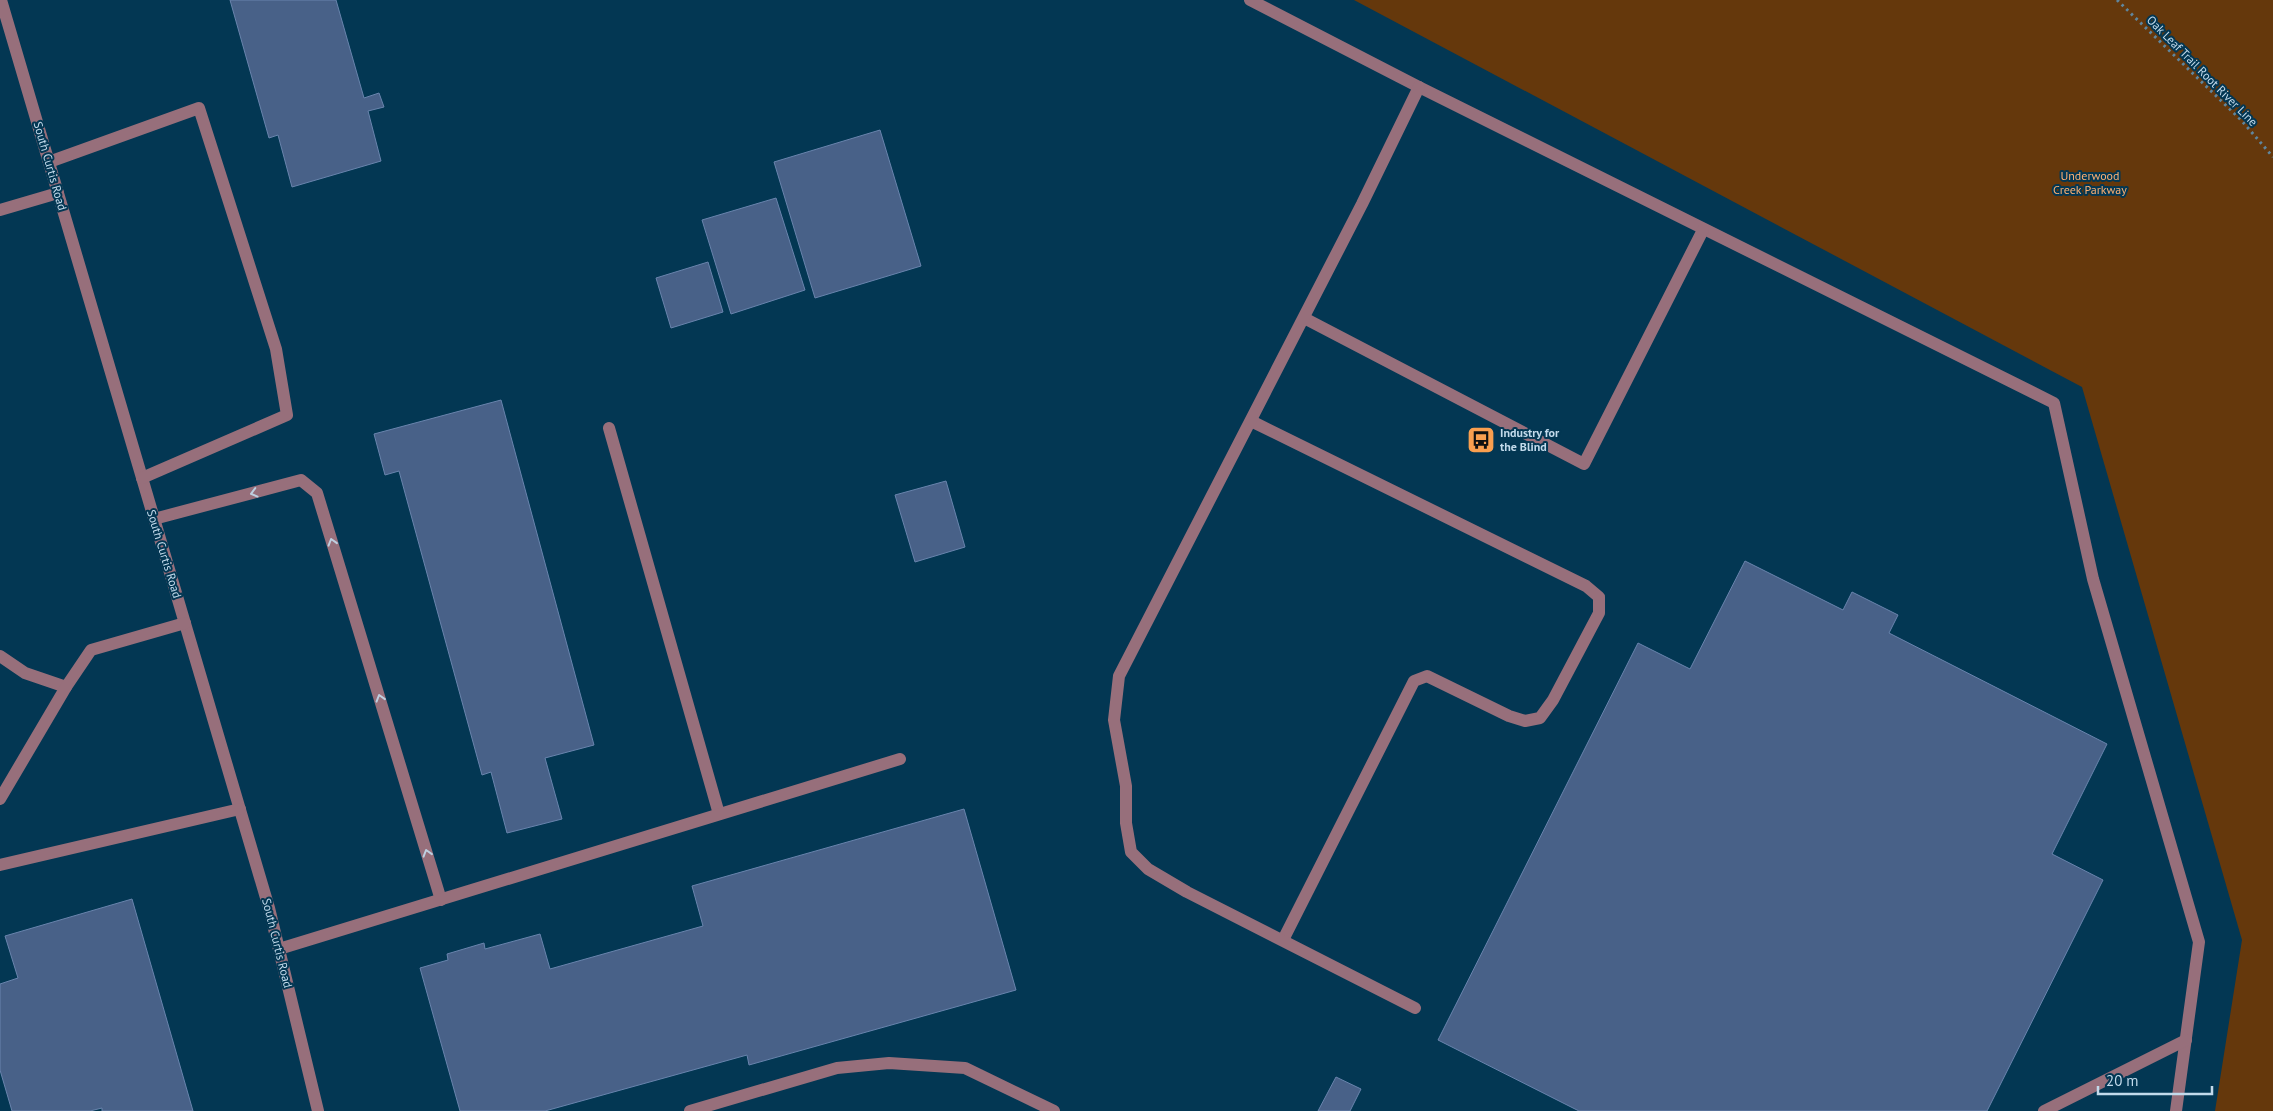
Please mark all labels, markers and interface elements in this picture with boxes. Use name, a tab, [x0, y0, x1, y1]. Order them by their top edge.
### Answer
street label: Oak Leaf Trail Root River Line	[2144, 12, 2261, 129]
street label: South Curtis Road	[31, 120, 70, 212]
park label: Underwood Creek Parkway	[2053, 168, 2127, 197]
bus stop icon: Industry for the Blind	[1466, 425, 1496, 455]
place label: Industry for the Blind	[1500, 425, 1560, 454]
one-way arrow	[249, 487, 258, 498]
street label: South Curtis Road	[144, 508, 185, 600]
one-way arrow	[328, 539, 338, 547]
one-way arrow	[375, 694, 385, 702]
one-way arrow	[423, 849, 433, 858]
street label: South Curtis Road	[259, 897, 296, 989]
scale bar	[2098, 1064, 2212, 1096]
text: 20 m	[2106, 1071, 2139, 1090]

